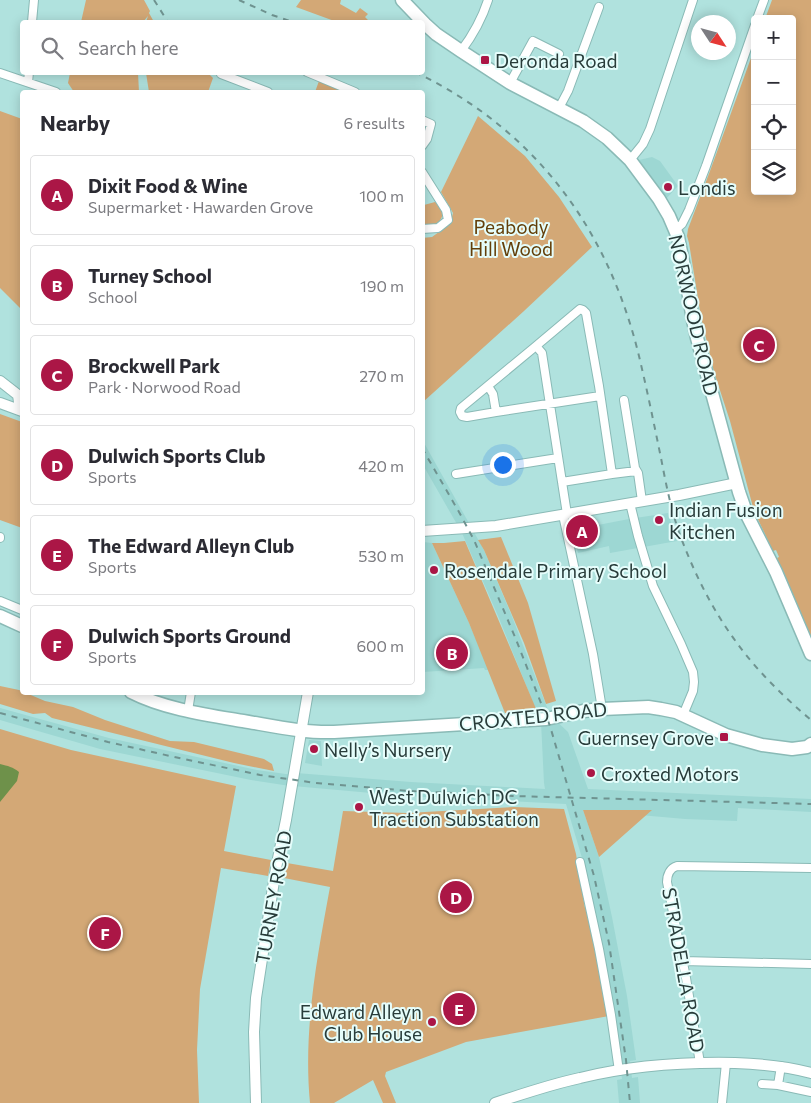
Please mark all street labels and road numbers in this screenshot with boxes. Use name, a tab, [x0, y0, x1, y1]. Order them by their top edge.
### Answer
street label: NORWOOD ROAD	[664, 232, 724, 398]
street label: CROXTED ROAD	[458, 697, 608, 735]
street label: TURNEY ROAD	[250, 829, 296, 965]
street label: STRADELLA ROAD	[658, 886, 710, 1054]

